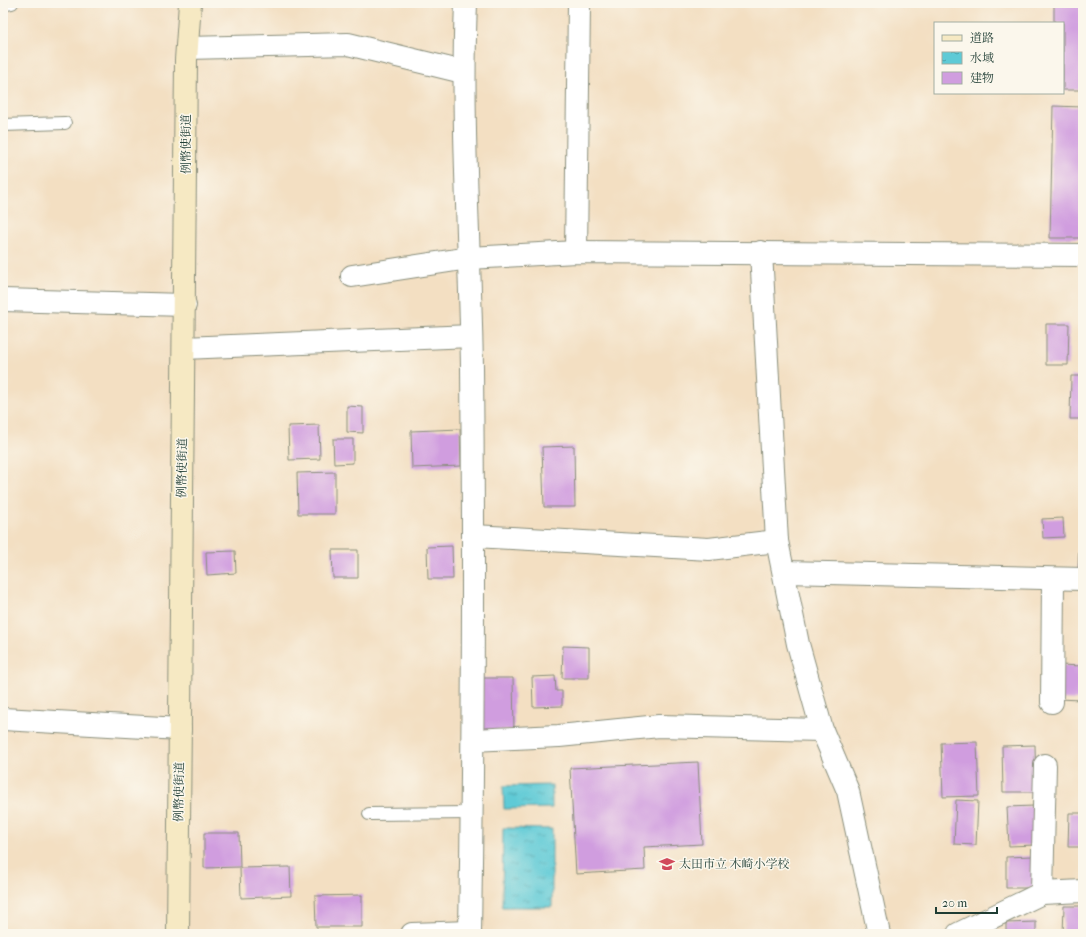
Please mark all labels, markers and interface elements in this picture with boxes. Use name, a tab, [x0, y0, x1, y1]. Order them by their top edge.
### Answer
legend	[934, 22, 1064, 94]
text: 道路	[970, 31, 994, 45]
text: 水域	[970, 51, 994, 65]
text: 建物	[970, 71, 994, 85]
street label: 例幣使街道	[179, 114, 193, 174]
street label: 例幣使街道	[174, 438, 190, 498]
street label: 例幣使街道	[171, 762, 187, 822]
school or university icon: 太田市立 木崎小学校	[658, 855, 676, 873]
place label: 太田市立 木崎小学校	[679, 857, 790, 871]
scale bar	[936, 889, 997, 915]
text: 20 m	[942, 896, 967, 910]

